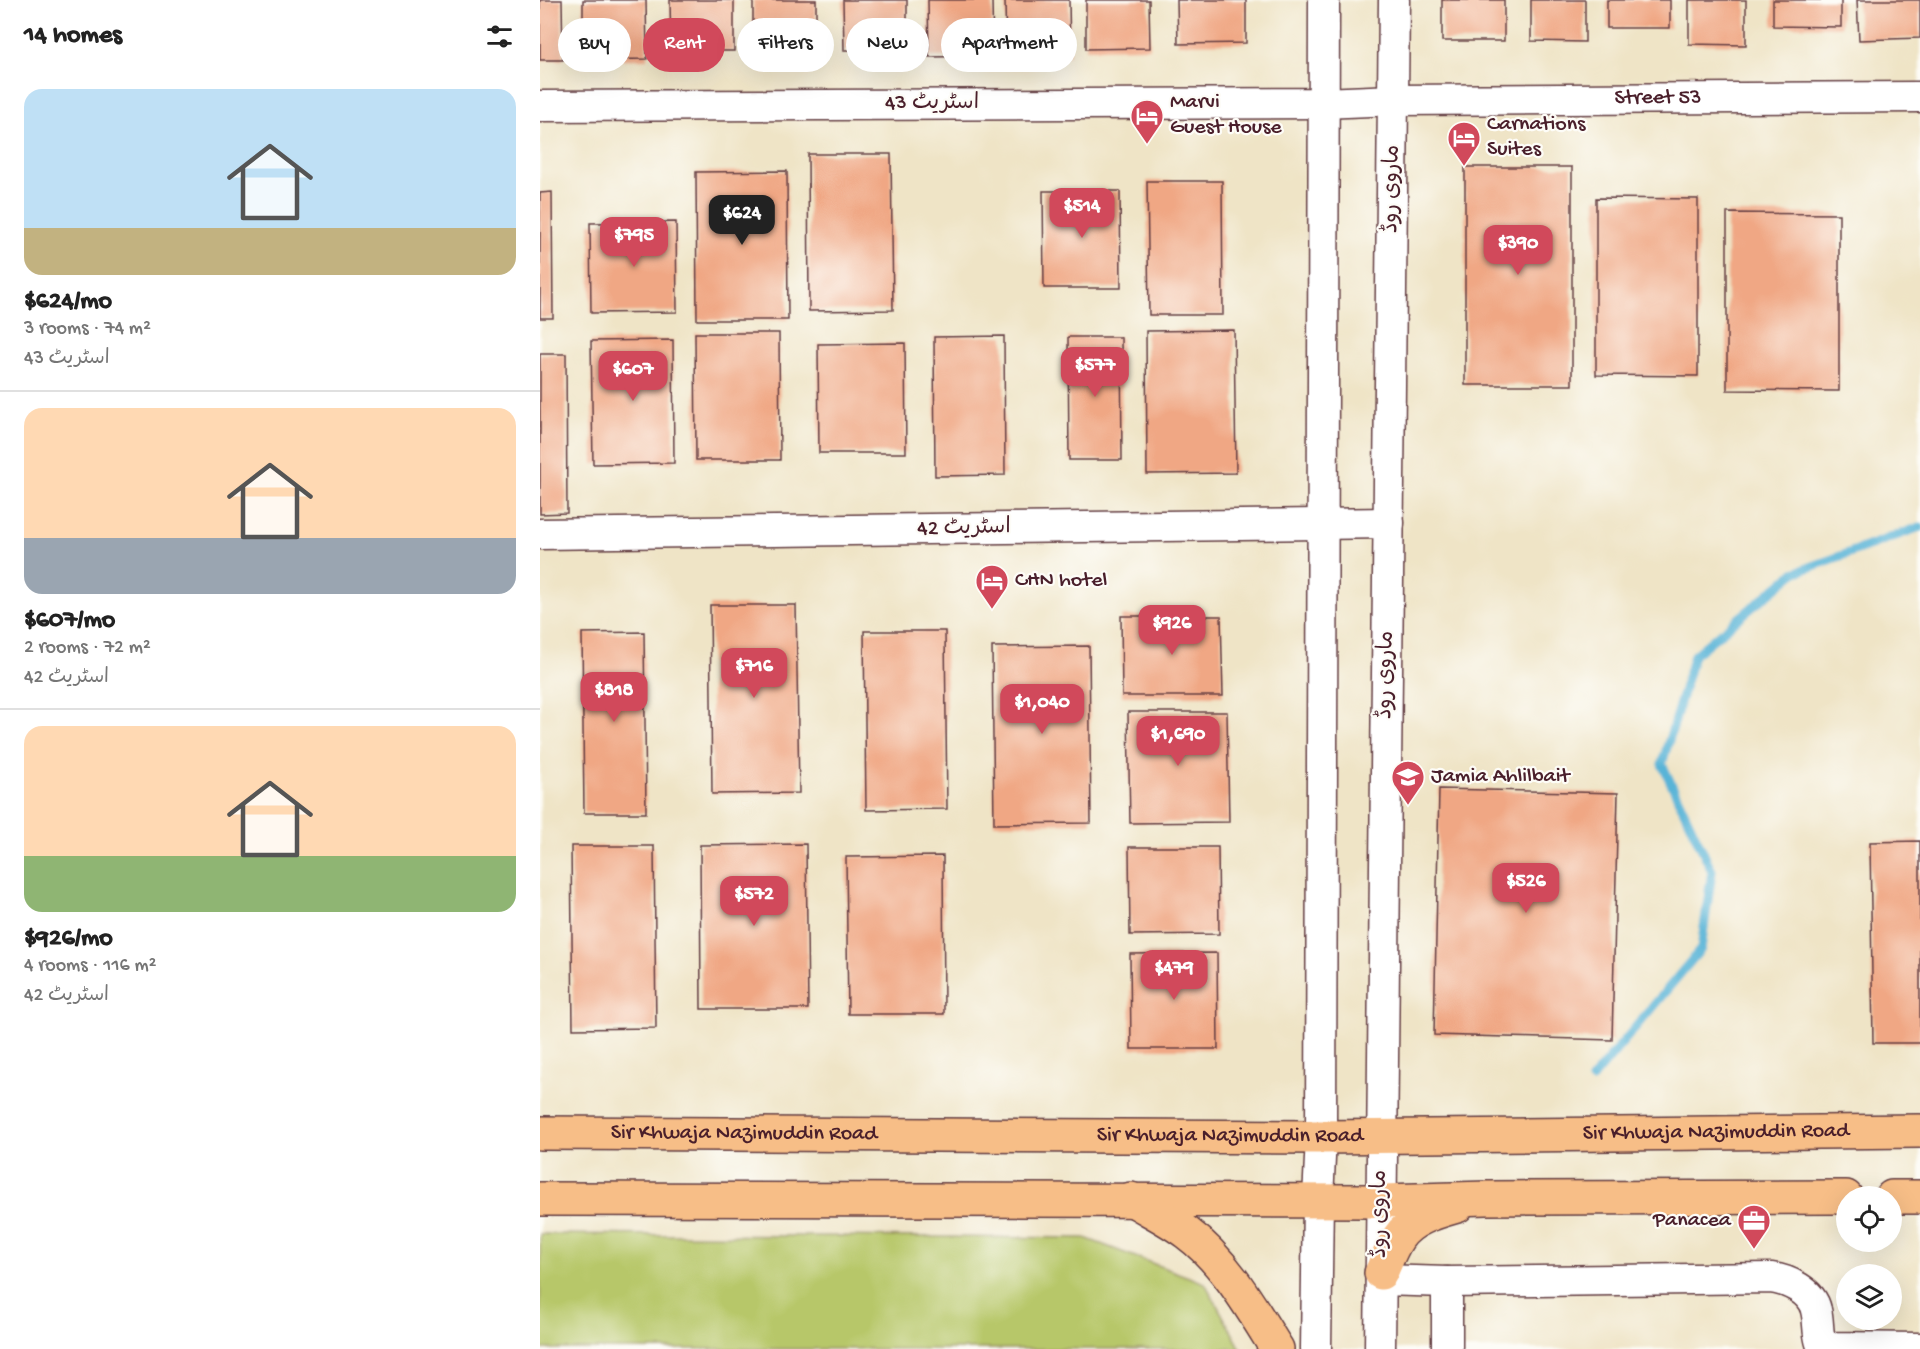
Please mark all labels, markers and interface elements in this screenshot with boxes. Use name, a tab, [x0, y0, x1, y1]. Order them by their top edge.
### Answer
chip: Buy	[558, 18, 631, 72]
chip: Rent	[643, 18, 725, 72]
chip: Filters	[737, 18, 834, 72]
chip: New	[846, 18, 929, 72]
chip: Apartment	[941, 18, 1077, 72]
icon: filters	[483, 20, 516, 53]
text: 14 homes	[24, 21, 122, 52]
street label: Street 53	[1614, 85, 1701, 112]
place label: Marvi Guest House	[1170, 90, 1282, 141]
street label: اسٹریٹ 43	[885, 91, 979, 117]
hotel icon: Marvi Guest House	[1129, 98, 1165, 145]
place label: Carnations Suites	[1487, 112, 1586, 163]
hotel icon: Carnations Suites	[1446, 120, 1482, 167]
icon: home	[216, 128, 324, 236]
street label: ماروی روڈ	[1378, 145, 1407, 233]
pin: $514	[1046, 188, 1118, 239]
pin: $624	[706, 195, 778, 246]
text: $514	[1063, 196, 1101, 219]
text: $624	[723, 203, 761, 226]
pin: $795	[598, 217, 670, 268]
text: $795	[614, 225, 654, 248]
pin: $390	[1482, 225, 1554, 276]
text: $390	[1498, 233, 1538, 256]
text: $624/mo	[24, 287, 112, 318]
text: 3 rooms · 74 m²	[24, 318, 151, 341]
pin: $577	[1059, 347, 1131, 398]
text: اسٹریٹ 43	[24, 348, 110, 371]
pin: $607	[597, 351, 669, 402]
text: $577	[1075, 355, 1115, 378]
text: $607	[613, 359, 653, 382]
icon: home	[216, 447, 324, 555]
street label: اسٹریٹ 42	[917, 515, 1011, 543]
hotel icon: CHN hotel	[974, 563, 1010, 610]
place label: CHN hotel	[1015, 568, 1108, 594]
pin: $926	[1136, 605, 1208, 656]
text: $607/mo	[24, 606, 115, 637]
text: $926	[1153, 613, 1191, 636]
street label: ماروی روڈ	[1372, 631, 1401, 719]
text: 2 rooms · 72 m²	[24, 637, 151, 660]
pin: $716	[718, 648, 790, 699]
text: $716	[735, 656, 773, 679]
text: اسٹریٹ 42	[24, 667, 109, 690]
pin: $818	[578, 672, 650, 723]
text: $818	[595, 680, 633, 703]
pin: $1,040	[993, 684, 1091, 735]
text: $1,040	[1014, 692, 1070, 715]
pin: $1,690	[1129, 716, 1227, 767]
text: $1,690	[1151, 724, 1205, 747]
school or university icon: Jamia Ahlilbait	[1390, 759, 1426, 806]
place label: Jamia Ahlilbait	[1431, 764, 1572, 790]
icon: home	[216, 765, 324, 873]
pin: $526	[1490, 863, 1562, 914]
text: $526	[1506, 871, 1546, 894]
pin: $572	[718, 876, 790, 927]
text: $572	[734, 884, 774, 907]
text: $926/mo	[24, 924, 113, 955]
pin: $479	[1138, 950, 1210, 1001]
text: 4 rooms · 116 m²	[24, 955, 157, 978]
text: $479	[1155, 958, 1193, 981]
text: اسٹریٹ 42	[24, 985, 109, 1008]
street label: Sir Khwaja Nazimuddin Road	[1583, 1119, 1851, 1147]
street label: Sir Khwaja Nazimuddin Road	[611, 1120, 879, 1148]
street label: Sir Khwaja Nazimuddin Road	[1097, 1123, 1365, 1150]
street label: ماروی روڈ	[1367, 1170, 1394, 1258]
map controls	[1836, 1186, 1902, 1330]
button: locate	[1836, 1186, 1902, 1252]
office icon: Panacea	[1736, 1203, 1772, 1250]
place label: Panacea	[1652, 1208, 1732, 1234]
button: layers	[1836, 1264, 1902, 1330]

